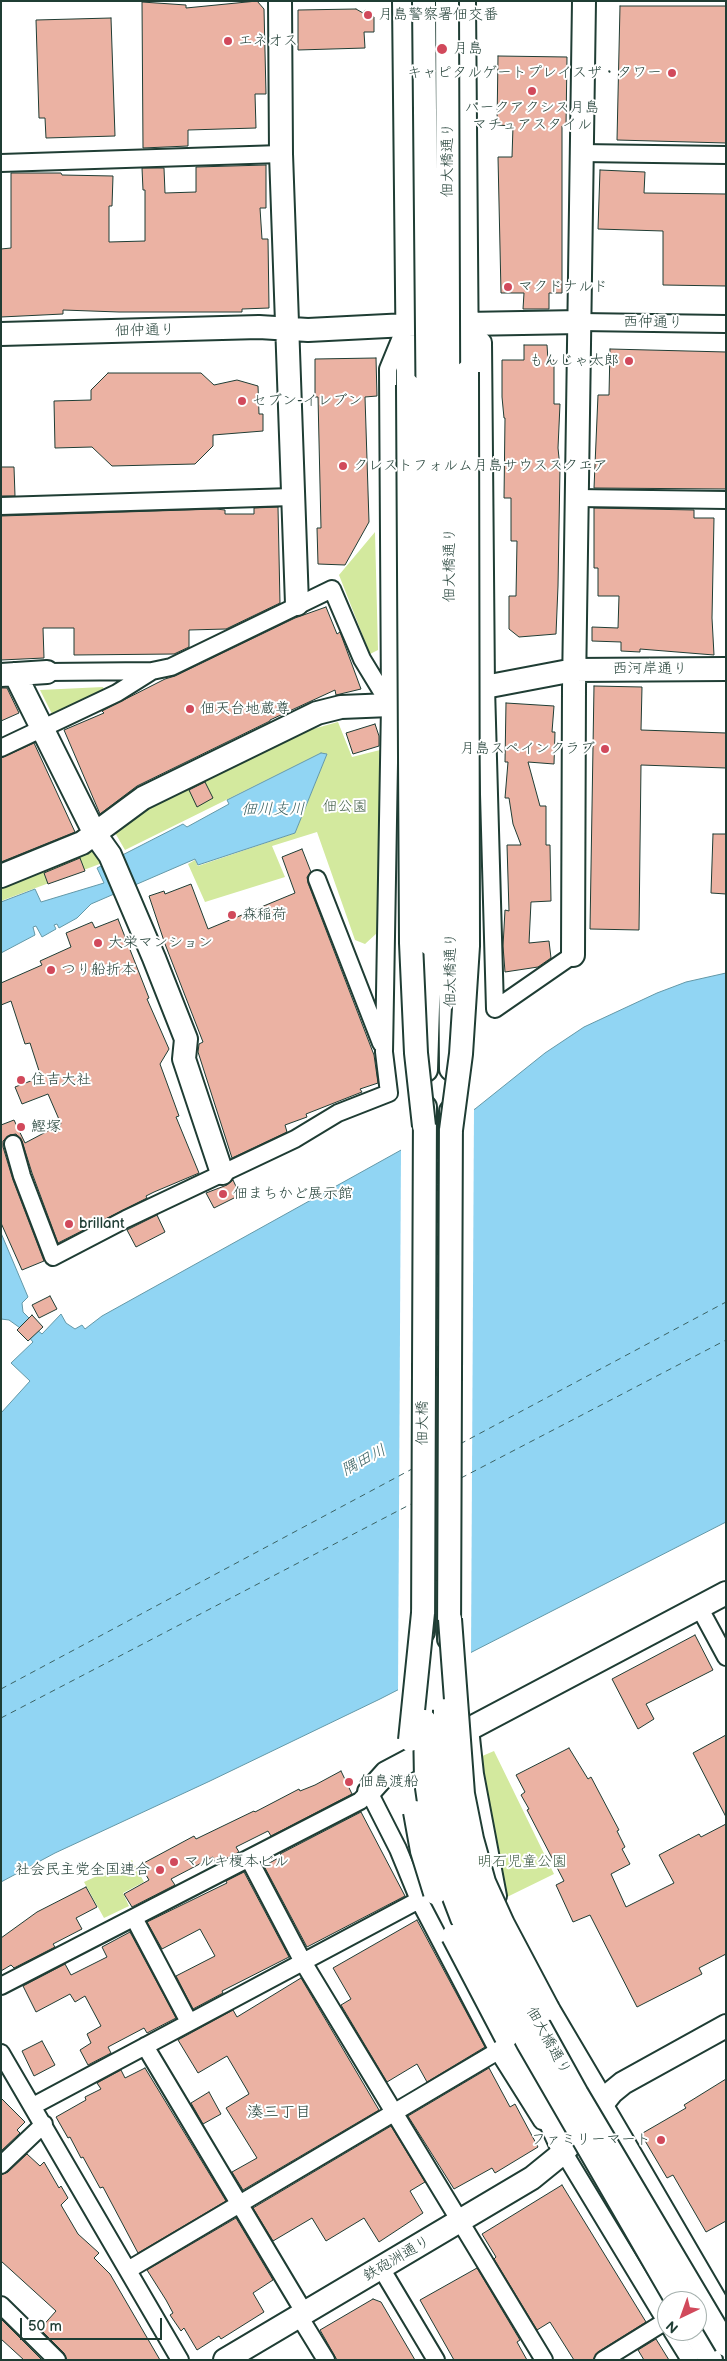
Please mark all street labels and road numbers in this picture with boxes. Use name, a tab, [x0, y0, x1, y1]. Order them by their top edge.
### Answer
street label: 佃大橋通り	[439, 123, 457, 197]
street label: 西仲通り	[623, 313, 683, 333]
street label: 佃仲通り	[115, 321, 175, 341]
street label: 佃大橋通り	[441, 528, 459, 602]
street label: 西河岸通り	[613, 660, 687, 678]
street label: 佃大橋通り	[442, 933, 460, 1007]
street label: 佃大橋	[414, 1401, 432, 1445]
street label: 佃大橋通り	[522, 2004, 574, 2078]
street label: 鉄砲洲通り	[360, 2232, 434, 2286]

